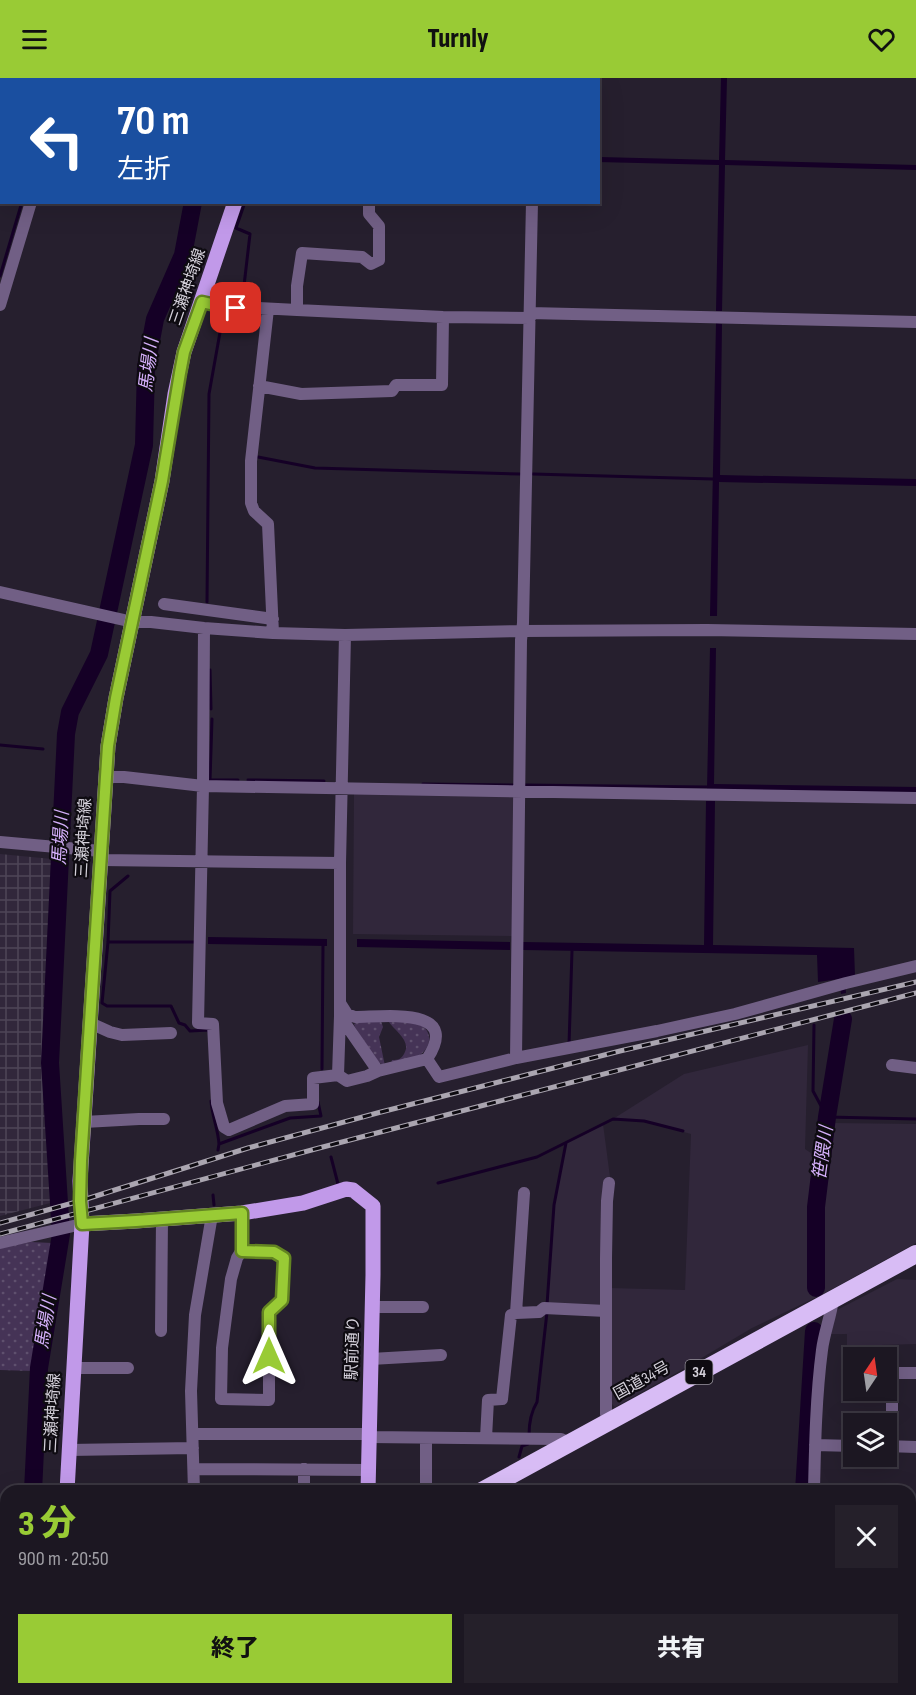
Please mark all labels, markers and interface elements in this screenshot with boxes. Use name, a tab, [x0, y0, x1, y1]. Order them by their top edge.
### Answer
icon: menu	[18, 23, 51, 56]
text: Turnly	[428, 23, 488, 55]
icon: heart	[865, 23, 898, 56]
text: 70 m	[117, 96, 190, 147]
icon: left	[18, 102, 96, 180]
text: 左折	[117, 154, 171, 186]
street label: 三瀬神埼線	[166, 246, 210, 328]
pin	[210, 282, 261, 333]
icon: arrive	[219, 291, 252, 324]
water label: 馬場川	[135, 335, 163, 393]
street label: 三瀬神埼線	[72, 798, 96, 878]
water label: 馬場川	[49, 808, 73, 866]
water label: 笹隈川	[809, 1123, 837, 1181]
water label: 馬場川	[31, 1292, 61, 1350]
street label: 駅前通り	[342, 1316, 364, 1380]
position arrow	[237, 1324, 301, 1388]
north arrow	[843, 1347, 897, 1401]
map controls	[843, 1347, 897, 1467]
street label: 国道34号	[611, 1358, 673, 1404]
road number: 34	[686, 1360, 712, 1384]
street label: 三瀬神埼線	[41, 1373, 65, 1453]
button: layers	[843, 1413, 897, 1467]
text: 3 分	[18, 1503, 76, 1546]
button: close	[835, 1505, 898, 1568]
text: 900 m · 20:50	[18, 1547, 109, 1571]
button: 終了	[18, 1614, 452, 1683]
button: 共有	[464, 1614, 898, 1683]

